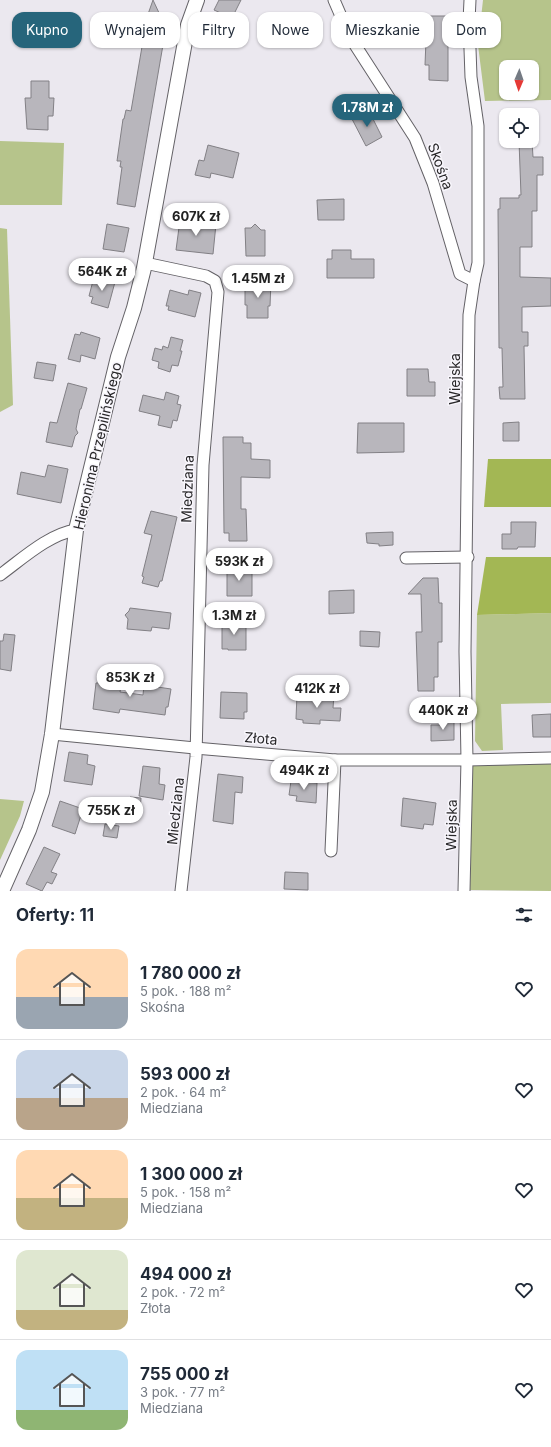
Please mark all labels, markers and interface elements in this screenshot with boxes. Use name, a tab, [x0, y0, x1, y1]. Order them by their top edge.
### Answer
chip: Kupno	[12, 12, 82, 48]
chip: Wynajem	[90, 12, 180, 48]
chip: Filtry	[188, 12, 249, 48]
chip: Nowe	[257, 12, 323, 48]
chip: Mieszkanie	[331, 12, 434, 48]
chip: Dom	[442, 12, 501, 48]
north arrow	[499, 60, 539, 100]
map controls	[499, 60, 539, 148]
pin: 1.78M zł	[326, 94, 408, 128]
text: 1.78M zł	[341, 99, 393, 115]
button: locate	[499, 108, 539, 148]
street label: Skośna	[425, 140, 457, 192]
pin: 607K zł	[159, 203, 233, 237]
text: 607K zł	[172, 208, 220, 224]
pin: 564K zł	[65, 258, 139, 292]
text: 564K zł	[78, 263, 126, 279]
pin: 1.45M zł	[217, 265, 299, 299]
text: 1.45M zł	[231, 270, 285, 286]
street label: Wiejska	[446, 353, 463, 405]
street label: Hieronima Przepilińskiego	[69, 360, 125, 532]
street label: Miedziana	[177, 455, 197, 523]
pin: 593K zł	[202, 548, 276, 582]
text: 593K zł	[215, 553, 263, 569]
pin: 1.3M zł	[197, 602, 271, 636]
text: 1.3M zł	[212, 607, 256, 623]
pin: 853K zł	[93, 664, 167, 698]
text: 853K zł	[106, 669, 154, 685]
pin: 412K zł	[280, 675, 354, 709]
text: 412K zł	[294, 680, 340, 696]
pin: 440K zł	[406, 697, 480, 731]
text: 440K zł	[418, 702, 468, 718]
street label: Złota	[244, 728, 278, 748]
pin: 494K zł	[267, 757, 341, 791]
text: 494K zł	[279, 762, 329, 778]
street label: Miedziana	[163, 776, 187, 846]
pin: 755K zł	[74, 797, 148, 831]
street label: Wiejska	[442, 799, 460, 851]
text: 755K zł	[87, 802, 135, 818]
icon: filters	[513, 904, 535, 926]
text: Oferty: 11	[16, 905, 94, 925]
text: 1 780 000 zł	[140, 963, 240, 983]
icon: home	[48, 965, 96, 1013]
icon: heart	[513, 978, 535, 1000]
text: 5 pok. · 188 m²	[140, 983, 231, 999]
text: Skośna	[140, 999, 185, 1015]
text: 593 000 zł	[140, 1064, 230, 1084]
icon: home	[48, 1066, 96, 1114]
icon: heart	[513, 1079, 535, 1101]
text: 2 pok. · 64 m²	[140, 1084, 227, 1100]
text: Miedziana	[140, 1100, 203, 1116]
text: 1 300 000 zł	[140, 1164, 242, 1184]
icon: home	[48, 1166, 96, 1214]
icon: heart	[513, 1179, 535, 1201]
text: 5 pok. · 158 m²	[140, 1184, 231, 1200]
text: Miedziana	[140, 1200, 203, 1216]
text: 494 000 zł	[140, 1264, 231, 1284]
icon: home	[48, 1266, 96, 1314]
icon: heart	[513, 1279, 535, 1301]
text: 2 pok. · 72 m²	[140, 1284, 225, 1300]
text: Złota	[140, 1300, 171, 1316]
text: 755 000 zł	[140, 1364, 228, 1384]
icon: home	[48, 1366, 96, 1414]
icon: heart	[513, 1379, 535, 1401]
text: 3 pok. · 77 m²	[140, 1384, 225, 1400]
text: Miedziana	[140, 1400, 203, 1416]

